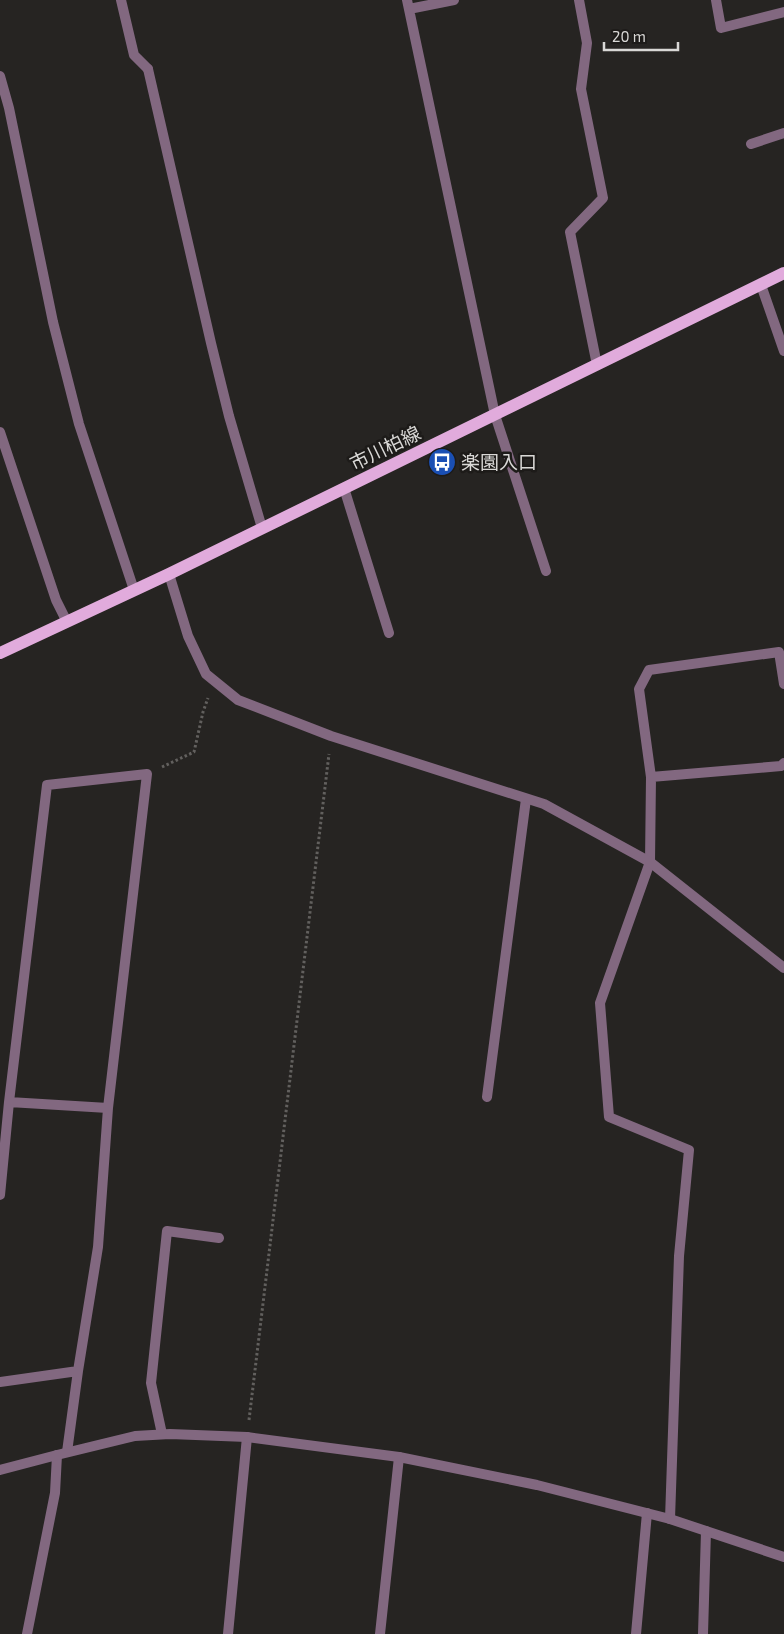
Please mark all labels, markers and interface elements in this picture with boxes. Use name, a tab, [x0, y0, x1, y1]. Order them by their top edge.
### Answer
scale bar	[604, 20, 678, 52]
text: 20 m	[612, 27, 646, 45]
street label: 市川柏線	[346, 421, 424, 475]
bus stop icon: 楽園入口	[427, 447, 457, 477]
place label: 楽園入口	[461, 450, 537, 473]

